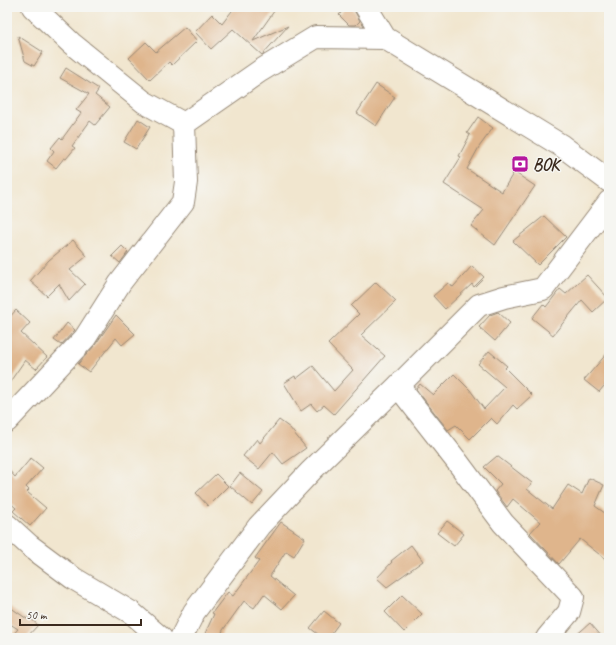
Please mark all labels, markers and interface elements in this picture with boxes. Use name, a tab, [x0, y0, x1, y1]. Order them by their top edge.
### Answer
bank icon: BOK	[510, 154, 530, 174]
place label: BOK	[533, 154, 561, 175]
scale bar	[20, 601, 141, 627]
text: 50 m	[26, 607, 48, 623]

